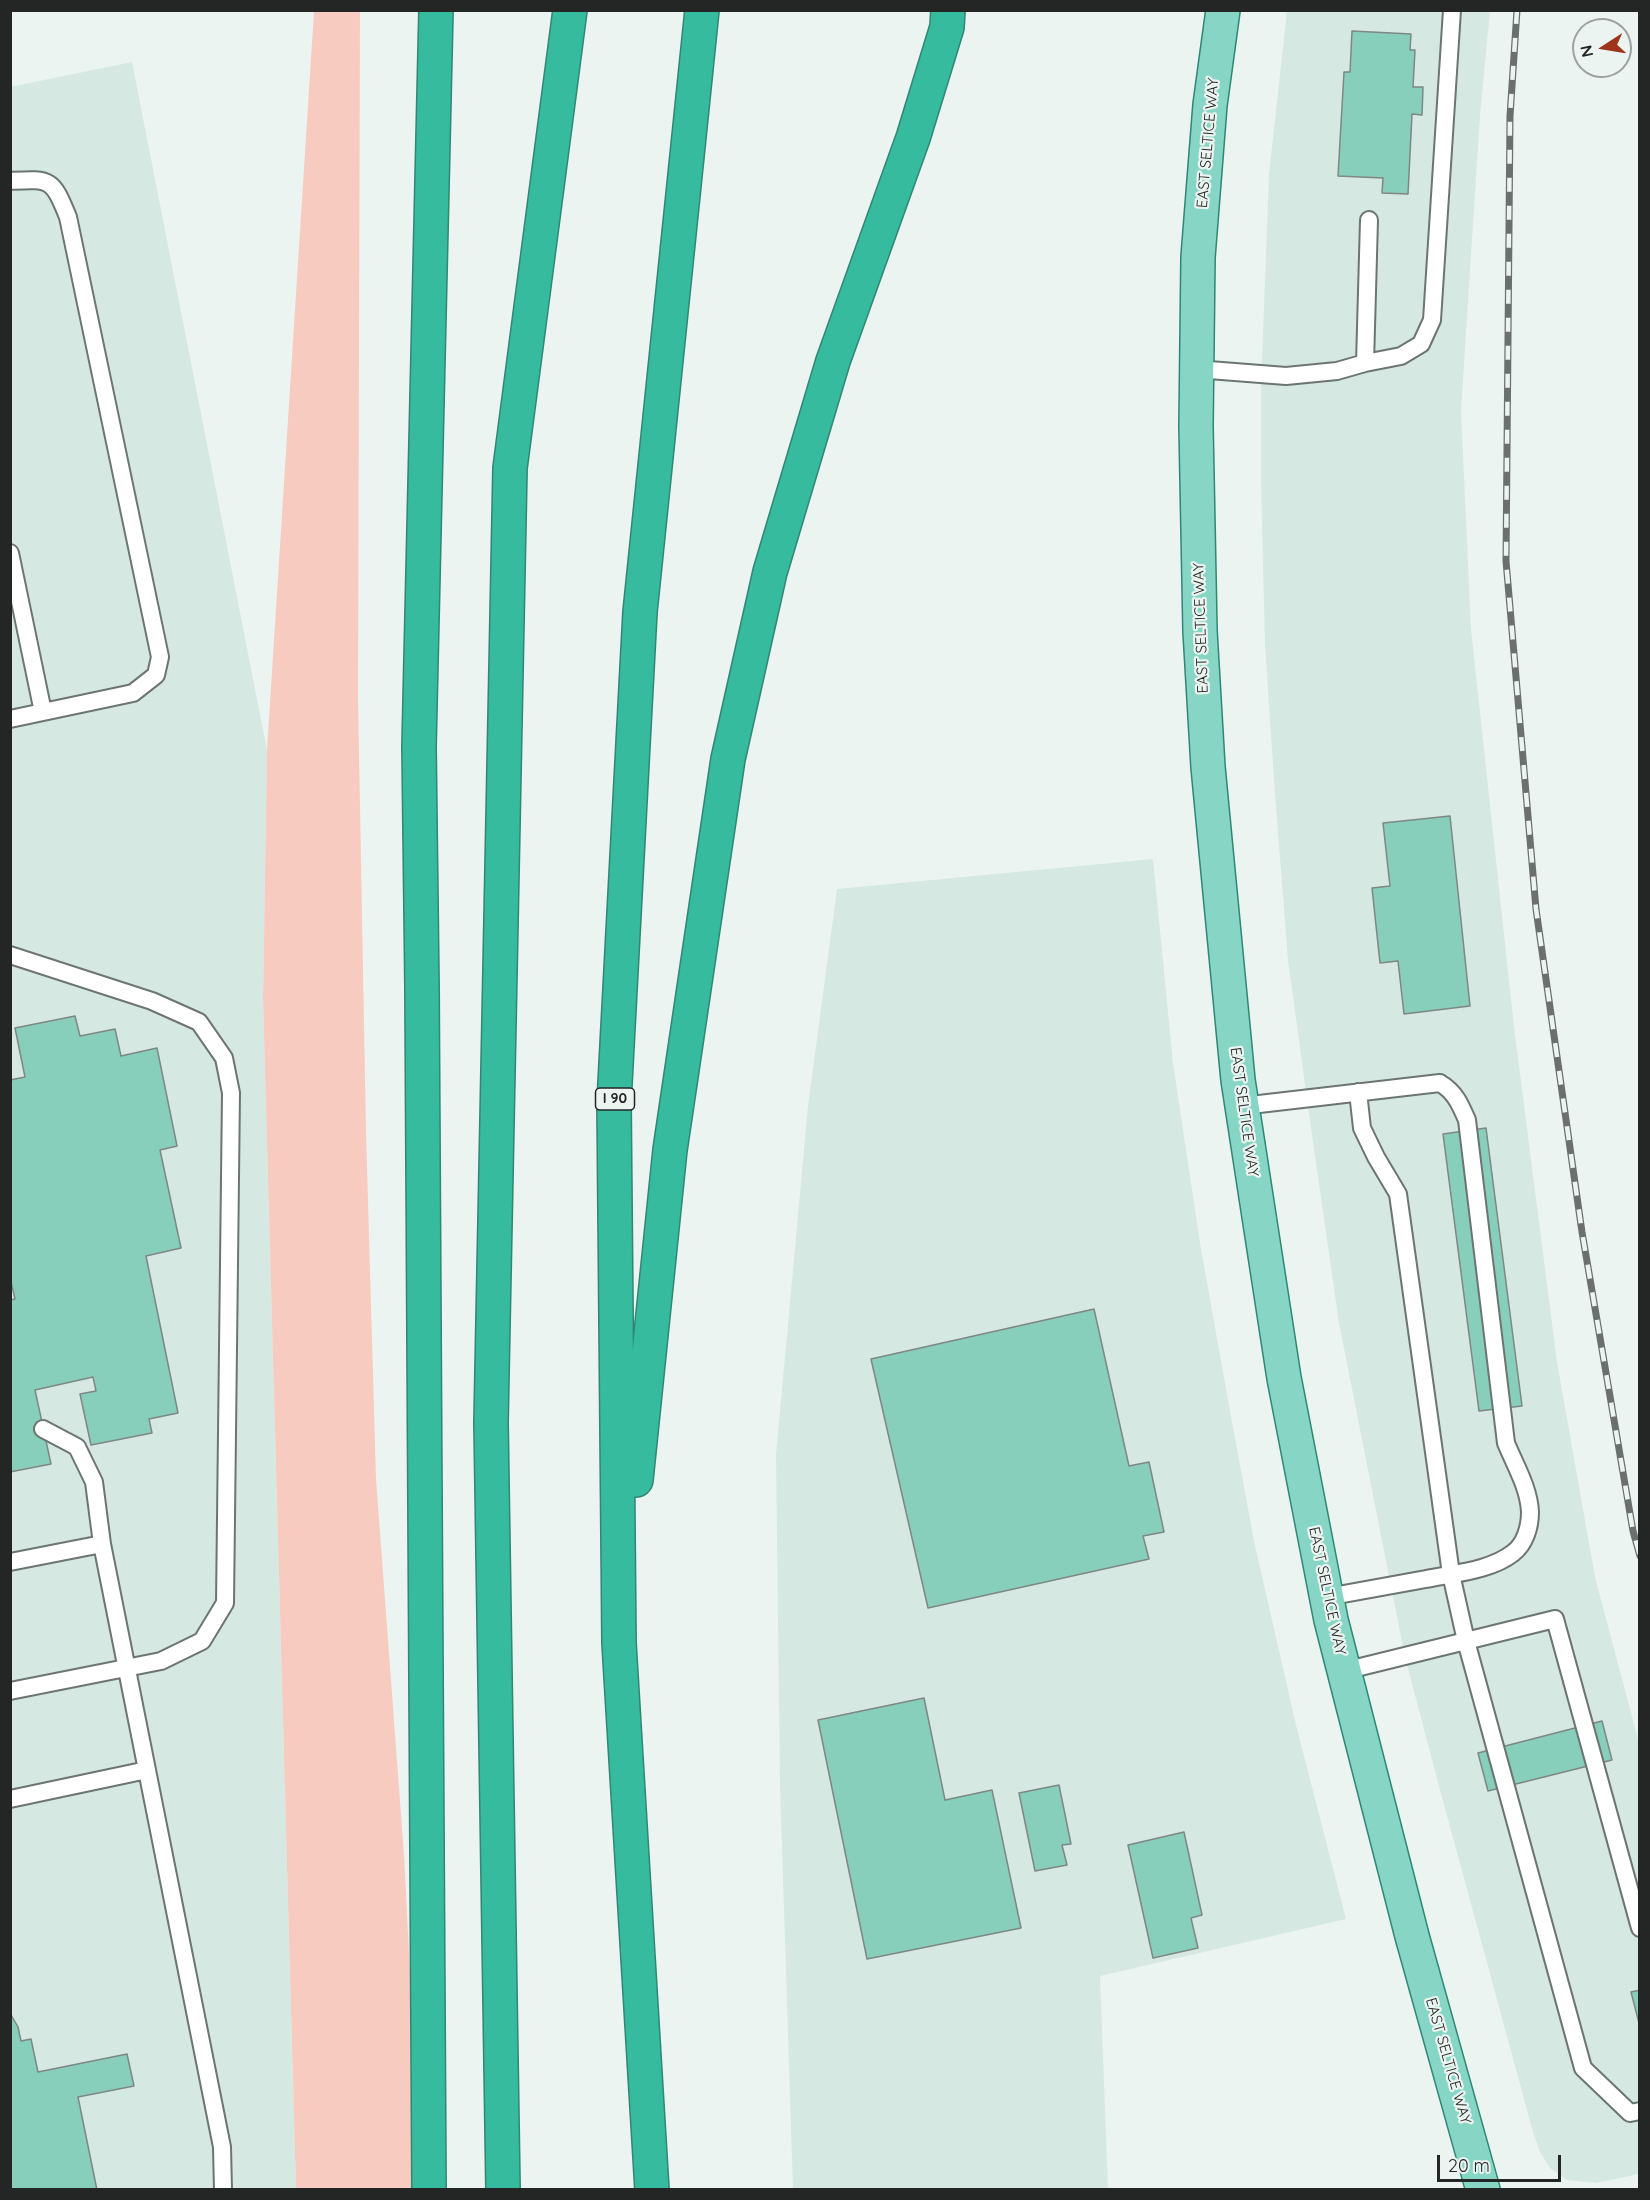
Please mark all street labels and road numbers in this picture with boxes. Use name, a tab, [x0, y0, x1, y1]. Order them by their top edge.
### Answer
street label: EAST SELTICE WAY	[1193, 77, 1223, 209]
street label: EAST SELTICE WAY	[1190, 562, 1212, 694]
street label: EAST SELTICE WAY	[1226, 1046, 1262, 1178]
road number: I 90	[596, 1088, 634, 1110]
street label: EAST SELTICE WAY	[1305, 1525, 1349, 1657]
street label: EAST SELTICE WAY	[1421, 1996, 1475, 2126]

